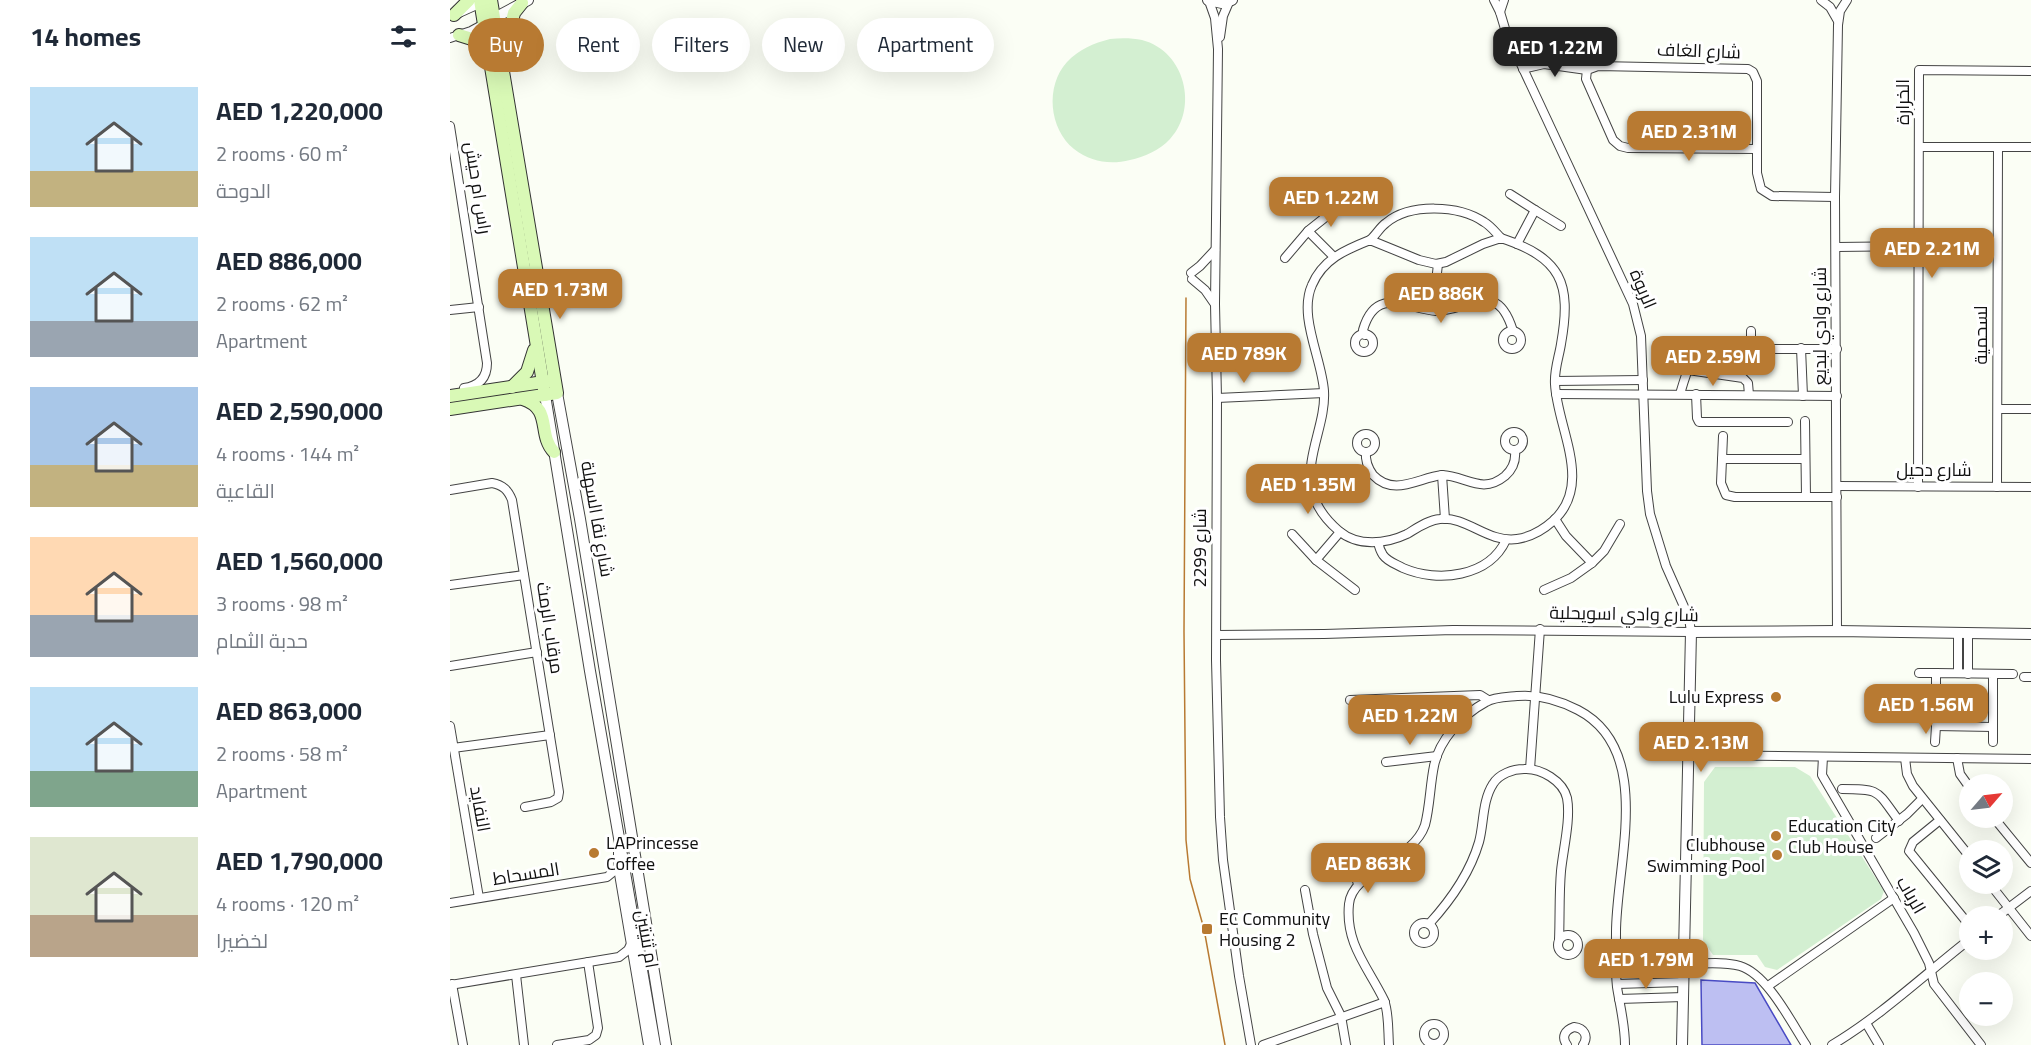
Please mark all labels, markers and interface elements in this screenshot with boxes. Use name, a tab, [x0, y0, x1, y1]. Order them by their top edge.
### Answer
text: 14 homes	[30, 12, 141, 61]
chip: Buy	[468, 18, 544, 72]
chip: Rent	[556, 18, 640, 72]
chip: Filters	[652, 18, 750, 72]
chip: New	[762, 18, 845, 72]
chip: Apartment	[857, 18, 994, 72]
icon: filters	[387, 20, 420, 53]
pin: AED 1.22M	[1486, 27, 1624, 78]
text: AED 1.22M	[1507, 28, 1603, 65]
street label: شارع الغاف	[1656, 33, 1742, 68]
street label: الخرارة	[1886, 79, 1919, 125]
text: AED 1,220,000	[216, 86, 383, 135]
icon: home	[78, 111, 150, 183]
pin: AED 2.31M	[1620, 111, 1758, 162]
text: AED 2.31M	[1641, 112, 1737, 149]
text: 2 rooms · 60 m²	[216, 135, 348, 172]
street label: راس ام حيش	[455, 139, 502, 236]
text: الدوحة	[216, 172, 271, 209]
pin: AED 1.22M	[1262, 177, 1400, 228]
text: AED 1.22M	[1283, 178, 1379, 215]
pin: AED 2.21M	[1863, 228, 2001, 279]
text: AED 2.21M	[1884, 229, 1980, 266]
text: AED 886,000	[216, 236, 362, 285]
icon: home	[78, 261, 150, 333]
street label: الربوة	[1620, 264, 1667, 314]
street label: شارع وادي لبديع	[1803, 267, 1836, 385]
pin: AED 1.73M	[491, 269, 629, 320]
text: AED 1.73M	[512, 270, 608, 307]
pin: AED 886K	[1379, 273, 1503, 324]
text: AED 886K	[1398, 274, 1484, 311]
text: 2 rooms · 62 m²	[216, 285, 348, 322]
street label: لسحمية	[1964, 305, 1997, 365]
text: Apartment	[216, 322, 307, 359]
pin: AED 789K	[1182, 333, 1306, 384]
text: AED 789K	[1201, 334, 1287, 371]
pin: AED 2.59M	[1644, 336, 1782, 387]
text: AED 2.59M	[1665, 337, 1761, 374]
text: AED 2,590,000	[216, 386, 383, 435]
icon: home	[78, 411, 150, 483]
text: 4 rooms · 144 m²	[216, 435, 359, 472]
street label: شارع دحيل	[1896, 453, 1972, 486]
street label: شارع نقا السهلة	[571, 458, 624, 580]
pin: AED 1.35M	[1239, 464, 1377, 515]
text: AED 1.35M	[1260, 465, 1356, 502]
text: القاعية	[216, 472, 275, 509]
street label: شارع 2299	[1183, 508, 1216, 588]
text: AED 1,560,000	[216, 536, 383, 585]
icon: home	[78, 561, 150, 633]
street label: مرقاب الرمث	[527, 579, 574, 676]
text: 3 rooms · 98 m²	[216, 585, 348, 622]
street label: شارع وادي اسويحلية	[1549, 596, 1699, 631]
text: حدبة الثمام	[216, 622, 308, 659]
place label: Lulu Express	[1669, 680, 1764, 713]
pin: AED 1.56M	[1857, 684, 1995, 735]
text: AED 1.56M	[1878, 685, 1974, 722]
text: AED 863,000	[216, 686, 362, 735]
marker: Lulu Express	[1769, 690, 1783, 704]
pin: AED 1.22M	[1341, 695, 1479, 746]
text: AED 1.22M	[1362, 696, 1458, 733]
icon: home	[78, 711, 150, 783]
pin: AED 2.13M	[1632, 722, 1770, 773]
text: AED 2.13M	[1653, 723, 1749, 760]
text: 2 rooms · 58 m²	[216, 735, 348, 772]
text: Apartment	[216, 772, 307, 809]
north arrow	[1959, 774, 2013, 828]
map controls	[1959, 774, 2013, 1026]
street label: النفايد	[460, 783, 501, 835]
place label: Education City Club House	[1788, 809, 1896, 863]
place label: LAPrincesse Coffee	[606, 826, 699, 880]
place label: Clubhouse Swimming Pool	[1647, 828, 1765, 882]
marker: Education City Club House	[1769, 829, 1783, 843]
text: AED 1,790,000	[216, 836, 383, 885]
button: layers	[1959, 840, 2013, 894]
pin: AED 863K	[1306, 843, 1430, 894]
text: AED 863K	[1325, 844, 1411, 881]
marker: LAPrincesse Coffee	[587, 846, 601, 860]
marker: Clubhouse Swimming Pool	[1770, 848, 1784, 862]
street label: المسحاط	[490, 852, 562, 895]
icon: home	[78, 861, 150, 933]
street label: الرباب	[1887, 869, 1936, 920]
text: 4 rooms · 120 m²	[216, 885, 359, 922]
place label: EC Community Housing 2	[1219, 902, 1330, 956]
button: +	[1959, 906, 2013, 960]
street label: ام ثنيتين	[626, 907, 669, 971]
text: لخضيرا	[216, 922, 268, 959]
marker: EC Community Housing 2	[1200, 922, 1214, 936]
pin: AED 1.79M	[1577, 939, 1715, 990]
text: AED 1.79M	[1598, 940, 1694, 977]
button: −	[1959, 972, 2013, 1026]

